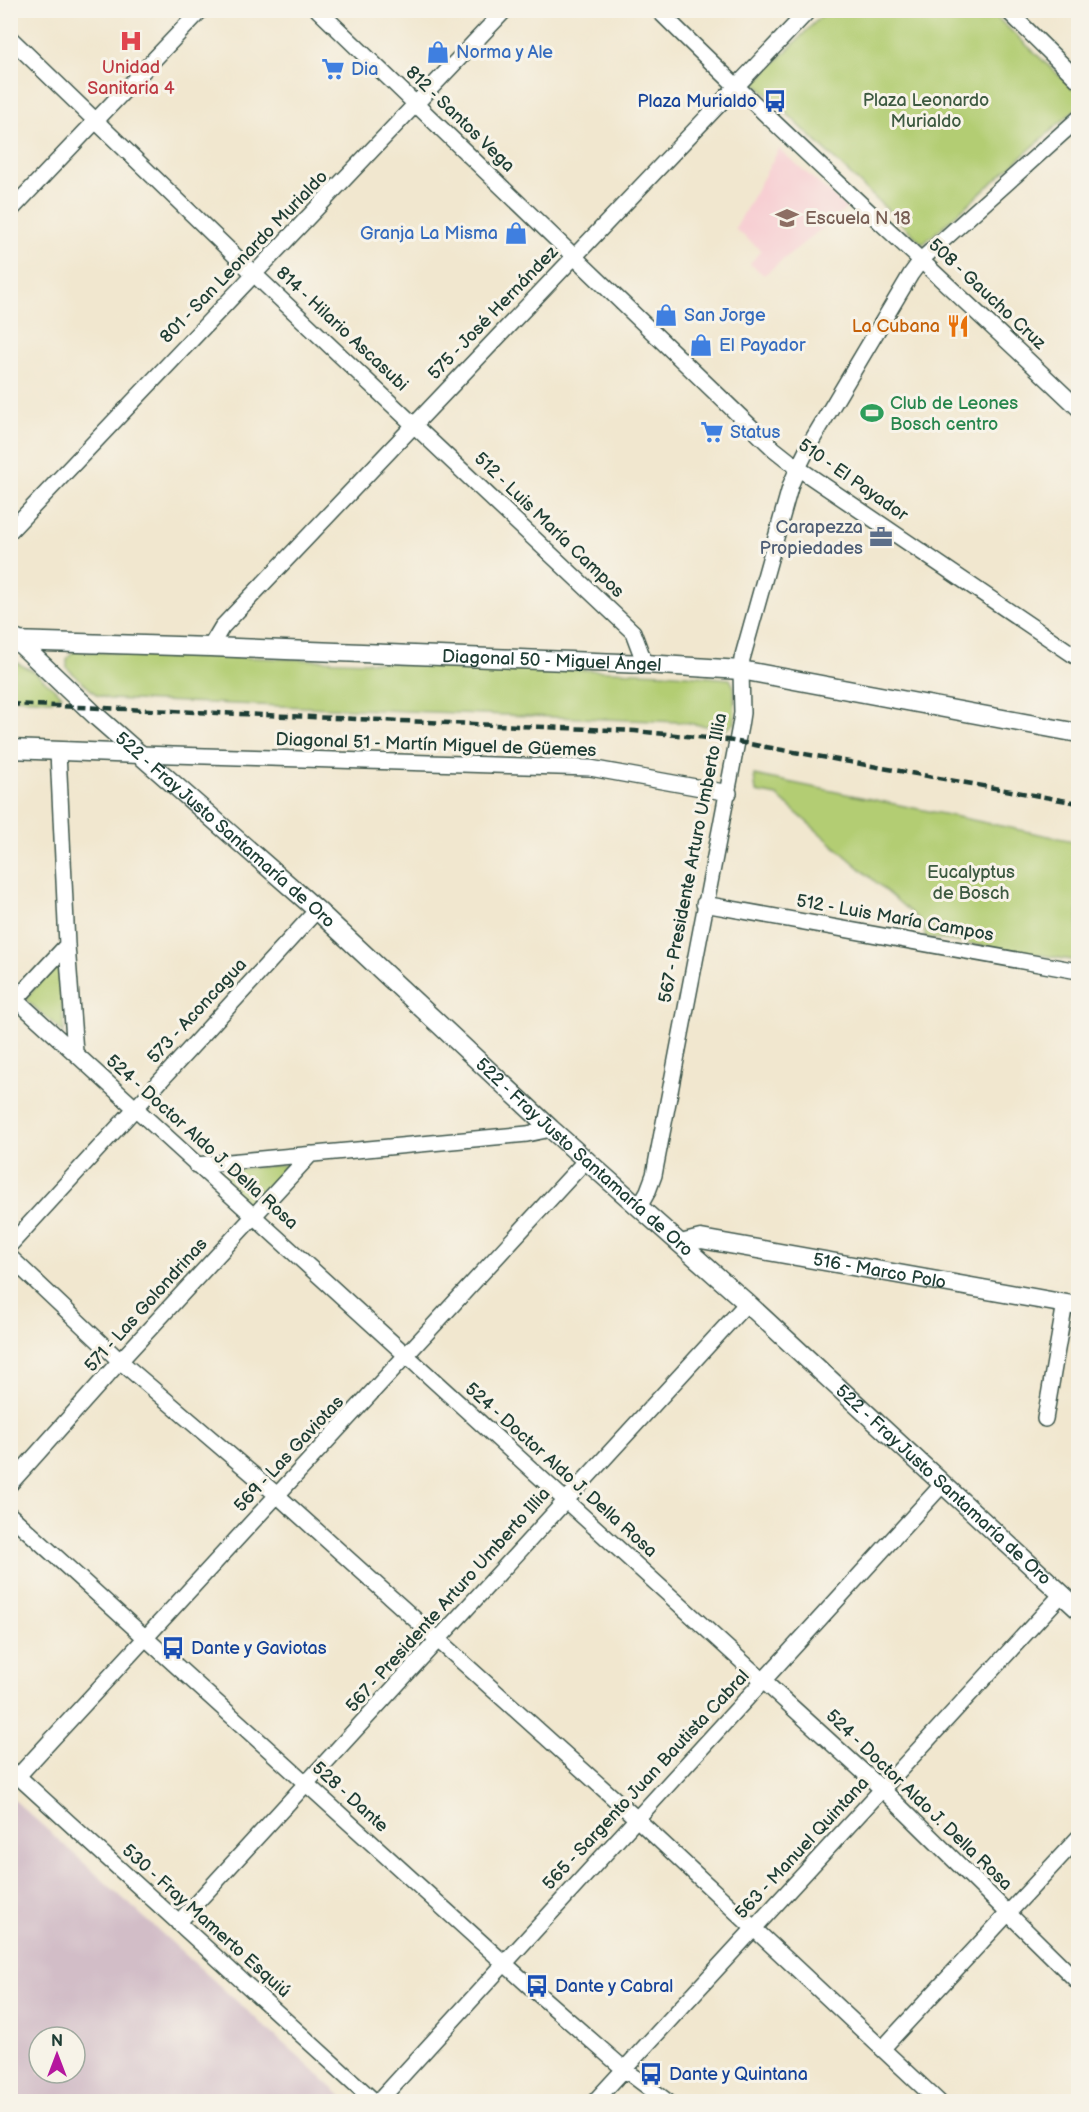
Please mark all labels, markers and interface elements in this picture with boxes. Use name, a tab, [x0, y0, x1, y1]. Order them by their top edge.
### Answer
hospital icon: Unidad Sanitaria 4	[118, 28, 144, 54]
shop icon: Norma y Ale	[425, 39, 451, 65]
place label: Norma y Ale	[456, 42, 553, 63]
supermarket icon: Dia	[320, 56, 346, 82]
place label: Unidad Sanitaria 4	[87, 57, 175, 99]
place label: Dia	[351, 59, 379, 80]
street label: 812 - Santos Vega	[401, 62, 519, 176]
bus stop icon: Plaza Murialdo	[762, 88, 788, 114]
park label: Plaza Leonardo Murialdo	[863, 90, 989, 132]
place label: Plaza Murialdo	[637, 91, 757, 112]
street label: 801 - San Leonardo Murialdo	[156, 166, 332, 348]
school or university icon: Escuela N 18	[774, 205, 800, 231]
place label: Escuela N 18	[805, 208, 911, 229]
shop icon: Granja La Misma	[503, 220, 529, 246]
place label: Granja La Misma	[360, 223, 498, 244]
street label: 508 - Gaucho Cruz	[924, 234, 1050, 354]
street label: 575 - José Hernández	[424, 242, 563, 384]
street label: 814 - Hilario Ascasubi	[272, 262, 412, 396]
shop icon: San Jorge	[653, 302, 679, 328]
place label: San Jorge	[684, 305, 766, 326]
restaurant icon: La Cubana	[945, 313, 971, 339]
place label: La Cubana	[852, 316, 940, 337]
shop icon: El Payador	[688, 332, 714, 358]
place label: El Payador	[719, 335, 806, 356]
place label: Club de Leones Bosch centro	[890, 393, 1018, 435]
sports icon: Club de Leones Bosch centro	[859, 400, 885, 426]
supermarket icon: Status	[699, 419, 725, 445]
place label: Status	[730, 422, 781, 443]
street label: 510 - El Payador	[794, 434, 912, 526]
street label: 512 - Luis María Campos	[470, 448, 628, 602]
place label: Carapezza Propiedades	[760, 517, 863, 559]
office icon: Carapezza Propiedades	[868, 524, 894, 550]
street label: Diagonal 50 - Miguel Ángel	[442, 646, 662, 675]
street label: 567 - Presidente Arturo Umberto Illia	[655, 711, 731, 1005]
street label: 522 - Fray Justo Santamaría de Oro	[111, 727, 340, 932]
street label: Diagonal 51 - Martín Miguel de Güemes	[275, 729, 597, 761]
park label: Eucalyptus de Bosch	[927, 862, 1015, 904]
street label: 512 - Luis María Campos	[795, 890, 995, 946]
street label: 573 - Aconcagua	[143, 954, 251, 1068]
street label: 524 - Doctor Aldo J. Della Rosa	[102, 1050, 302, 1234]
street label: 522 - Fray Justo Santamaría de Oro	[471, 1053, 697, 1261]
street label: 571 - Las Golondrinas	[80, 1234, 212, 1376]
street label: 516 - Marco Polo	[811, 1249, 948, 1293]
street label: 524 - Doctor Aldo J. Della Rosa	[461, 1378, 661, 1562]
street label: 522 - Fray Justo Santamaría de Oro	[831, 1380, 1056, 1589]
street label: 569 - Las Gaviotas	[230, 1392, 348, 1516]
street label: 567 - Presidente Arturo Umberto Illia	[341, 1483, 555, 1717]
bus stop icon: Dante y Gaviotas	[160, 1635, 186, 1661]
place label: Dante y Gaviotas	[191, 1638, 327, 1659]
street label: 565 - Sargento Juan Bautista Cabral	[538, 1666, 754, 1894]
street label: 524 - Doctor Aldo J. Della Rosa	[821, 1705, 1017, 1895]
street label: 528 - Dante	[308, 1757, 393, 1837]
street label: 563 - Manuel Quintana	[731, 1773, 873, 1923]
street label: 530 - Fray Mamerto Esquiú	[118, 1840, 294, 2002]
bus stop icon: Dante y Cabral	[524, 1973, 550, 1999]
place label: Dante y Cabral	[555, 1976, 673, 1997]
north arrow	[27, 2025, 87, 2085]
text: N	[51, 2032, 63, 2051]
bus stop icon: Dante y Quintana	[638, 2061, 664, 2087]
place label: Dante y Quintana	[669, 2064, 808, 2085]

